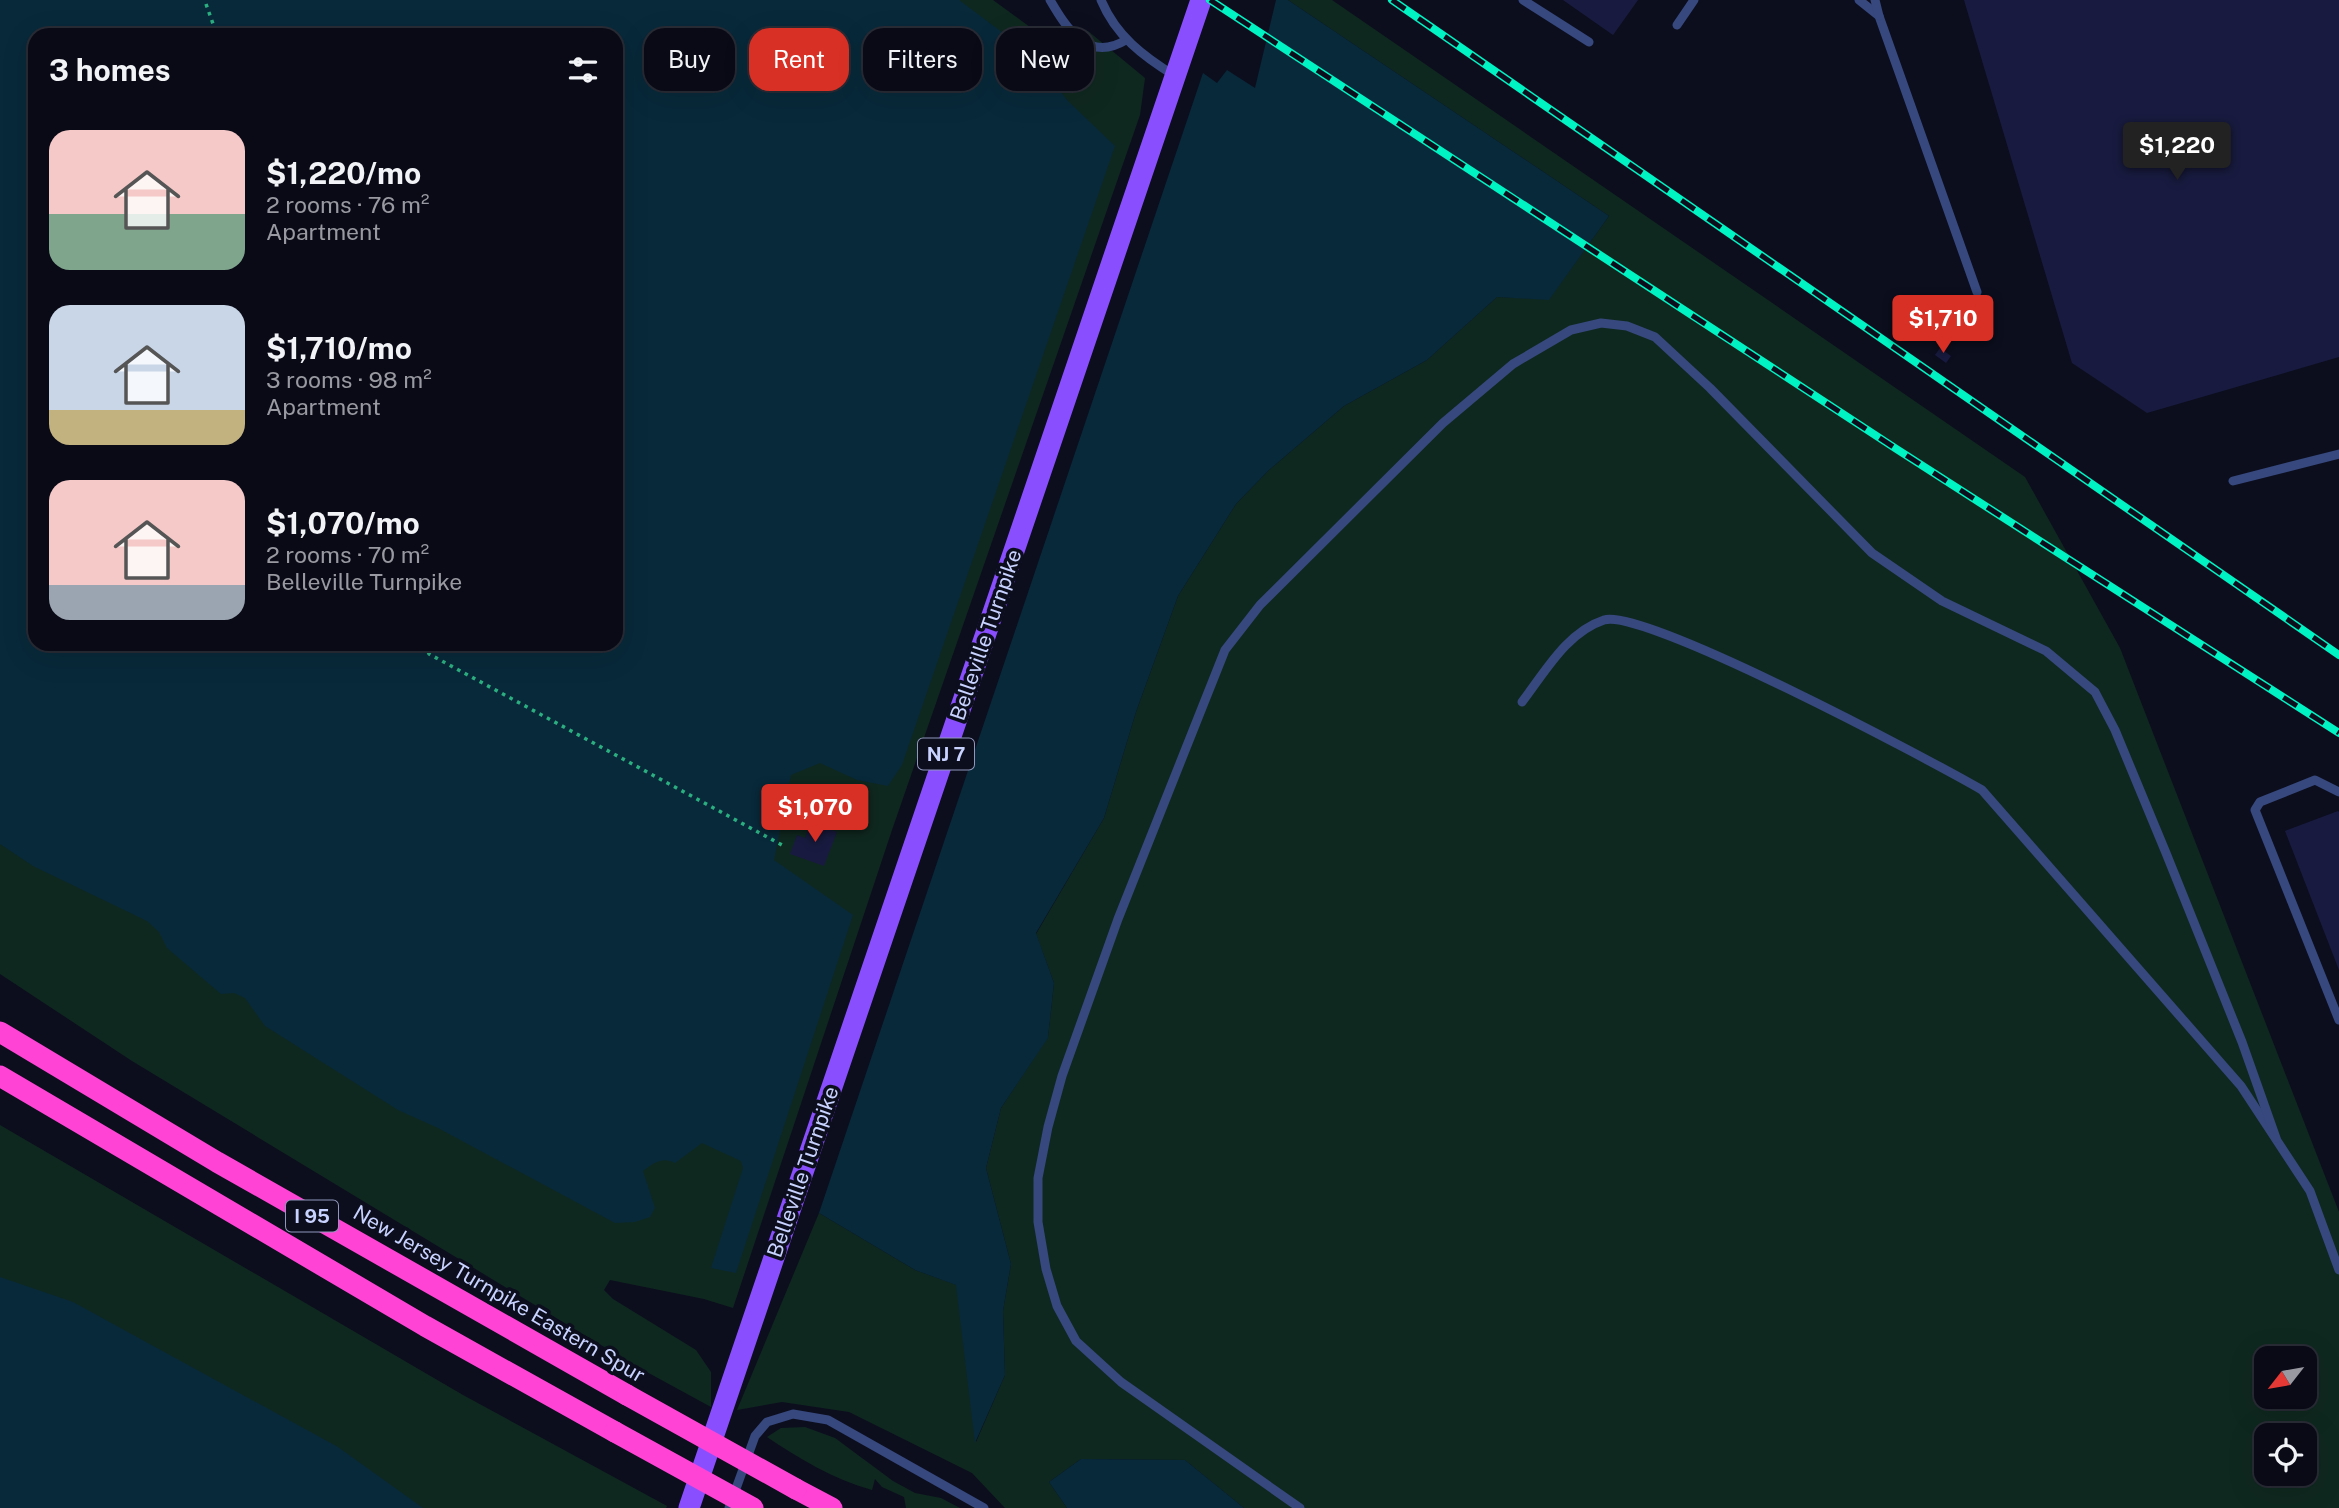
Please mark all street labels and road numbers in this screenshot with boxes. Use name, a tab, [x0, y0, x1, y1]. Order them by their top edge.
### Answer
street label: Belleville Turnpike	[945, 546, 1027, 724]
road number: NJ 7	[918, 738, 974, 769]
street label: Belleville Turnpike	[762, 1083, 844, 1261]
road number: I 95	[286, 1200, 338, 1232]
street label: New Jersey Turnpike Eastern Spur	[349, 1200, 650, 1388]

